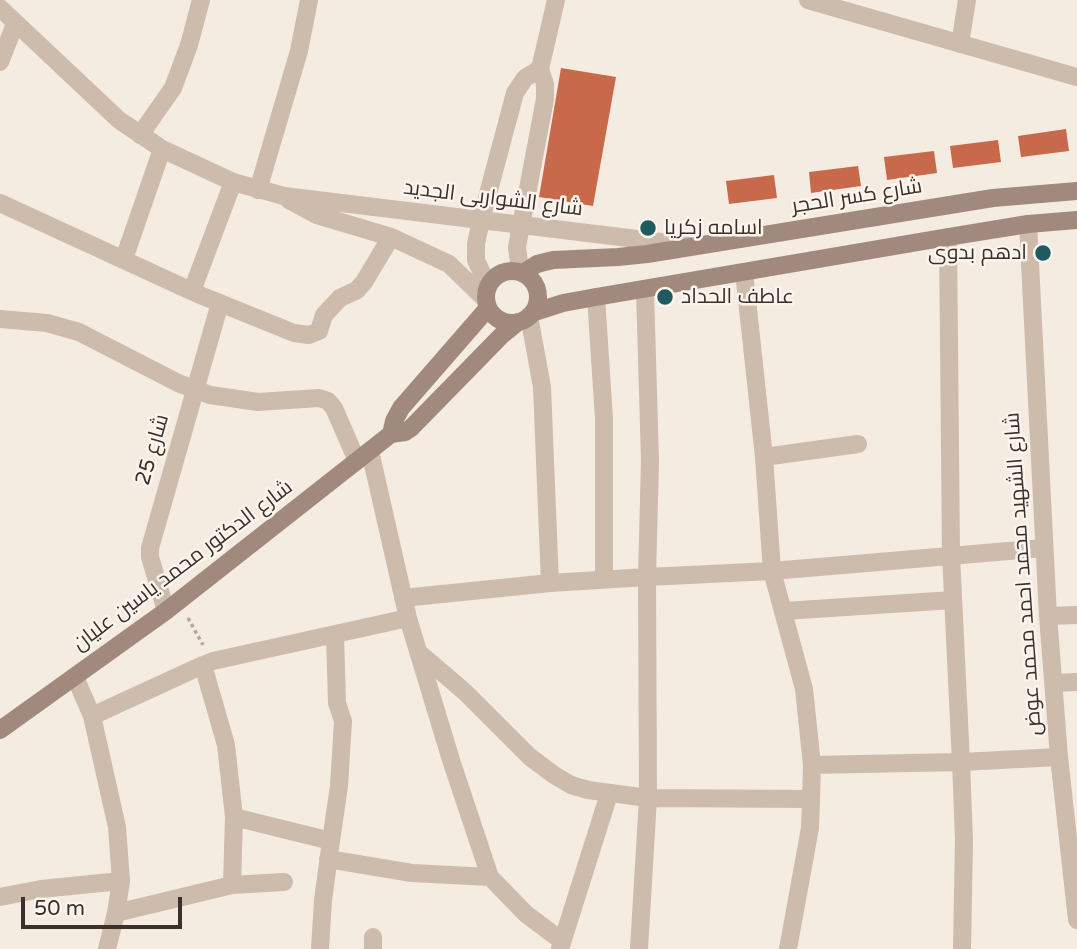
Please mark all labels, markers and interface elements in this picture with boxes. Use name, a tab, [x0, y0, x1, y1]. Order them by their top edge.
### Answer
street label: شارع كسر الحجر	[790, 174, 924, 220]
street label: شارع الشواربى الجديد	[402, 175, 584, 223]
place label: اسامه زكريا	[664, 215, 763, 241]
marker: اسامه زكريا	[638, 218, 658, 238]
place label: ادهم بدوى	[928, 240, 1027, 266]
marker: ادهم بدوى	[1033, 243, 1053, 263]
place label: عاطف الحداد	[681, 284, 794, 310]
marker: عاطف الحداد	[655, 287, 675, 307]
street label: شارع الشهيد محمد احمد محمد عوض	[1000, 411, 1048, 737]
street label: شارع 25	[131, 412, 175, 488]
street label: شارع الدكتور محمد ياسين عليان	[68, 475, 298, 657]
scale bar	[24, 883, 186, 927]
text: 50 m	[34, 896, 85, 921]

